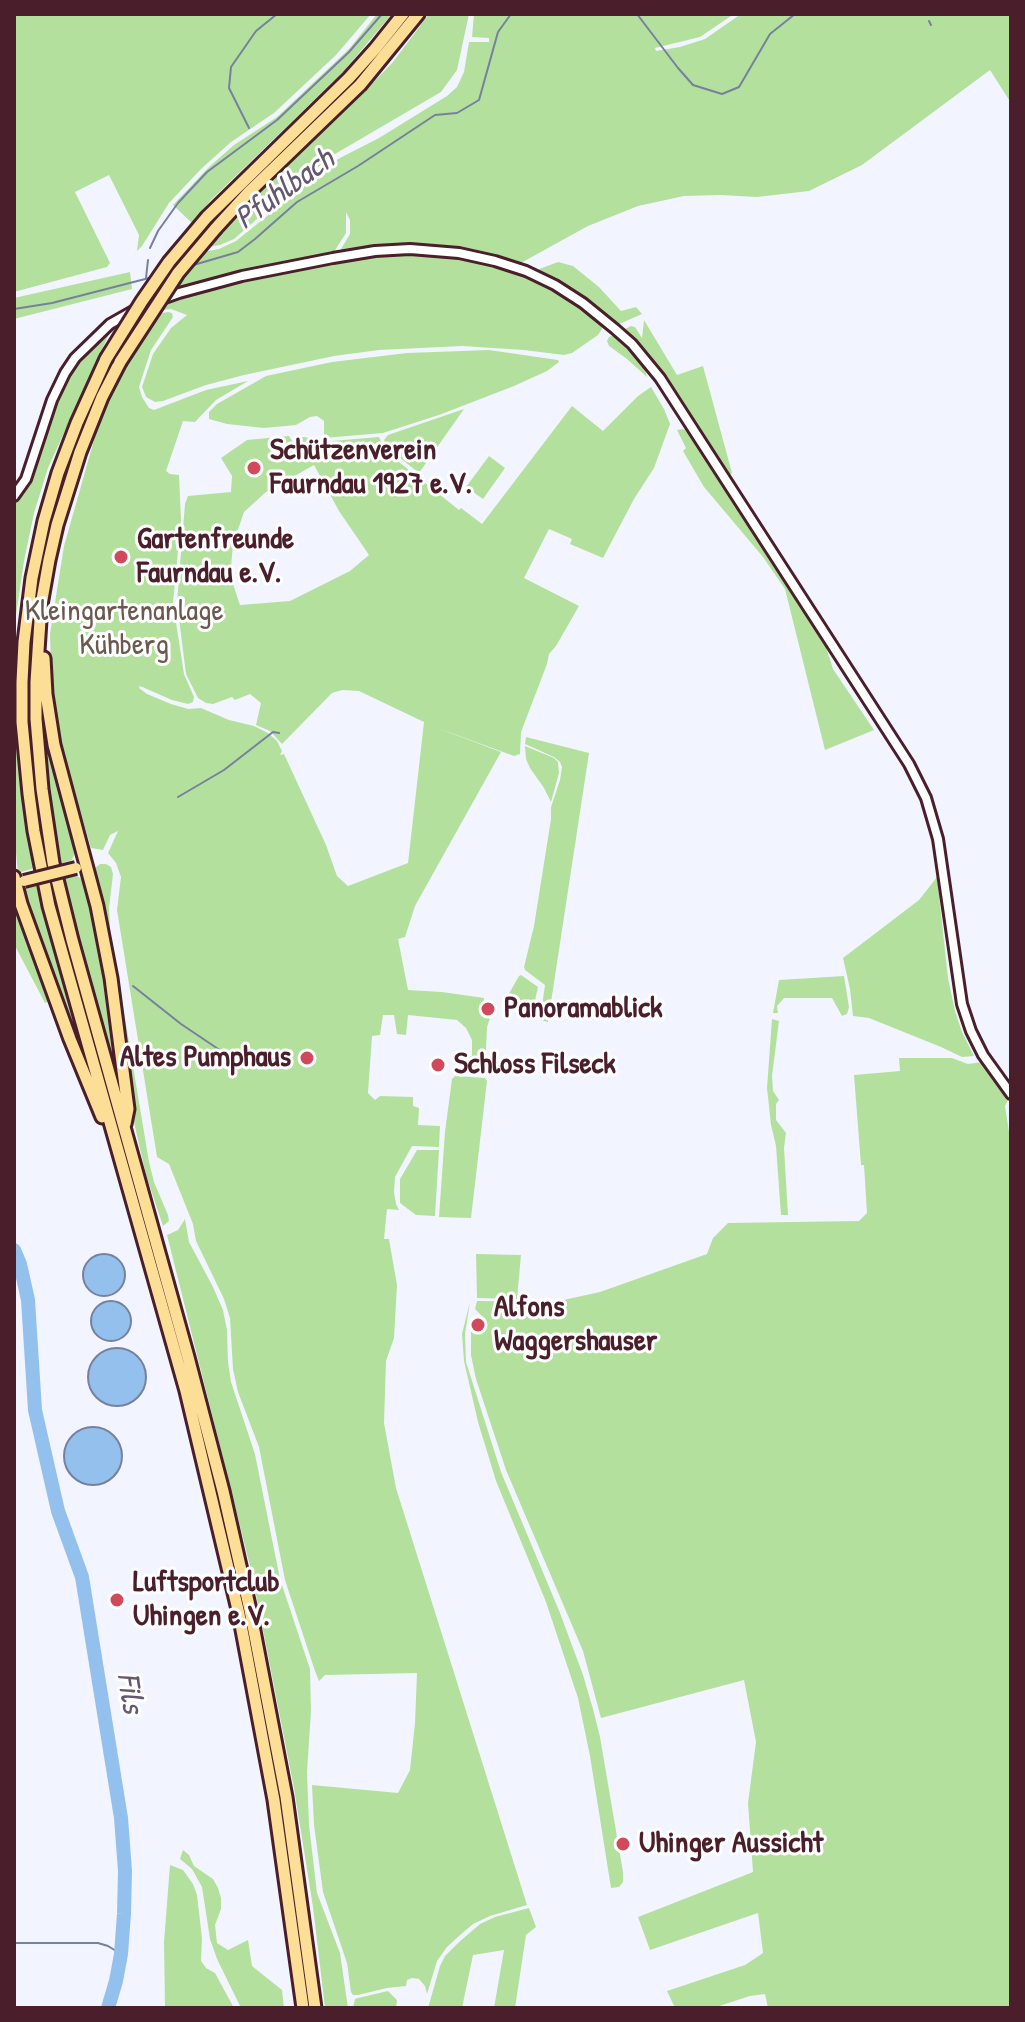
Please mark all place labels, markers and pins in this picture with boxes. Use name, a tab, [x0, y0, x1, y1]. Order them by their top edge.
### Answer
place label: Schützenverein Faurndau 1927 e.V.	[270, 433, 472, 504]
marker: Schützenverein Faurndau 1927 e.V.	[245, 459, 263, 477]
place label: Gartenfreunde Faurndau e.V.	[137, 522, 294, 592]
marker: Gartenfreunde Faurndau e.V.	[112, 548, 130, 566]
place label: Panoramablick	[504, 991, 662, 1027]
marker: Panoramablick	[479, 1000, 497, 1018]
place label: Altes Pumphaus	[120, 1040, 291, 1076]
place label: Schloss Filseck	[454, 1047, 616, 1083]
marker: Altes Pumphaus	[298, 1049, 316, 1067]
marker: Schloss Filseck	[429, 1056, 447, 1074]
place label: Alfons Waggershauser	[494, 1290, 657, 1360]
marker: Alfons Waggershauser	[469, 1316, 487, 1334]
place label: Luftsportclub Uhingen e.V.	[133, 1565, 280, 1636]
marker: Luftsportclub Uhingen e.V.	[108, 1591, 126, 1609]
place label: Uhinger Aussicht	[639, 1826, 823, 1862]
marker: Uhinger Aussicht	[614, 1835, 632, 1853]

